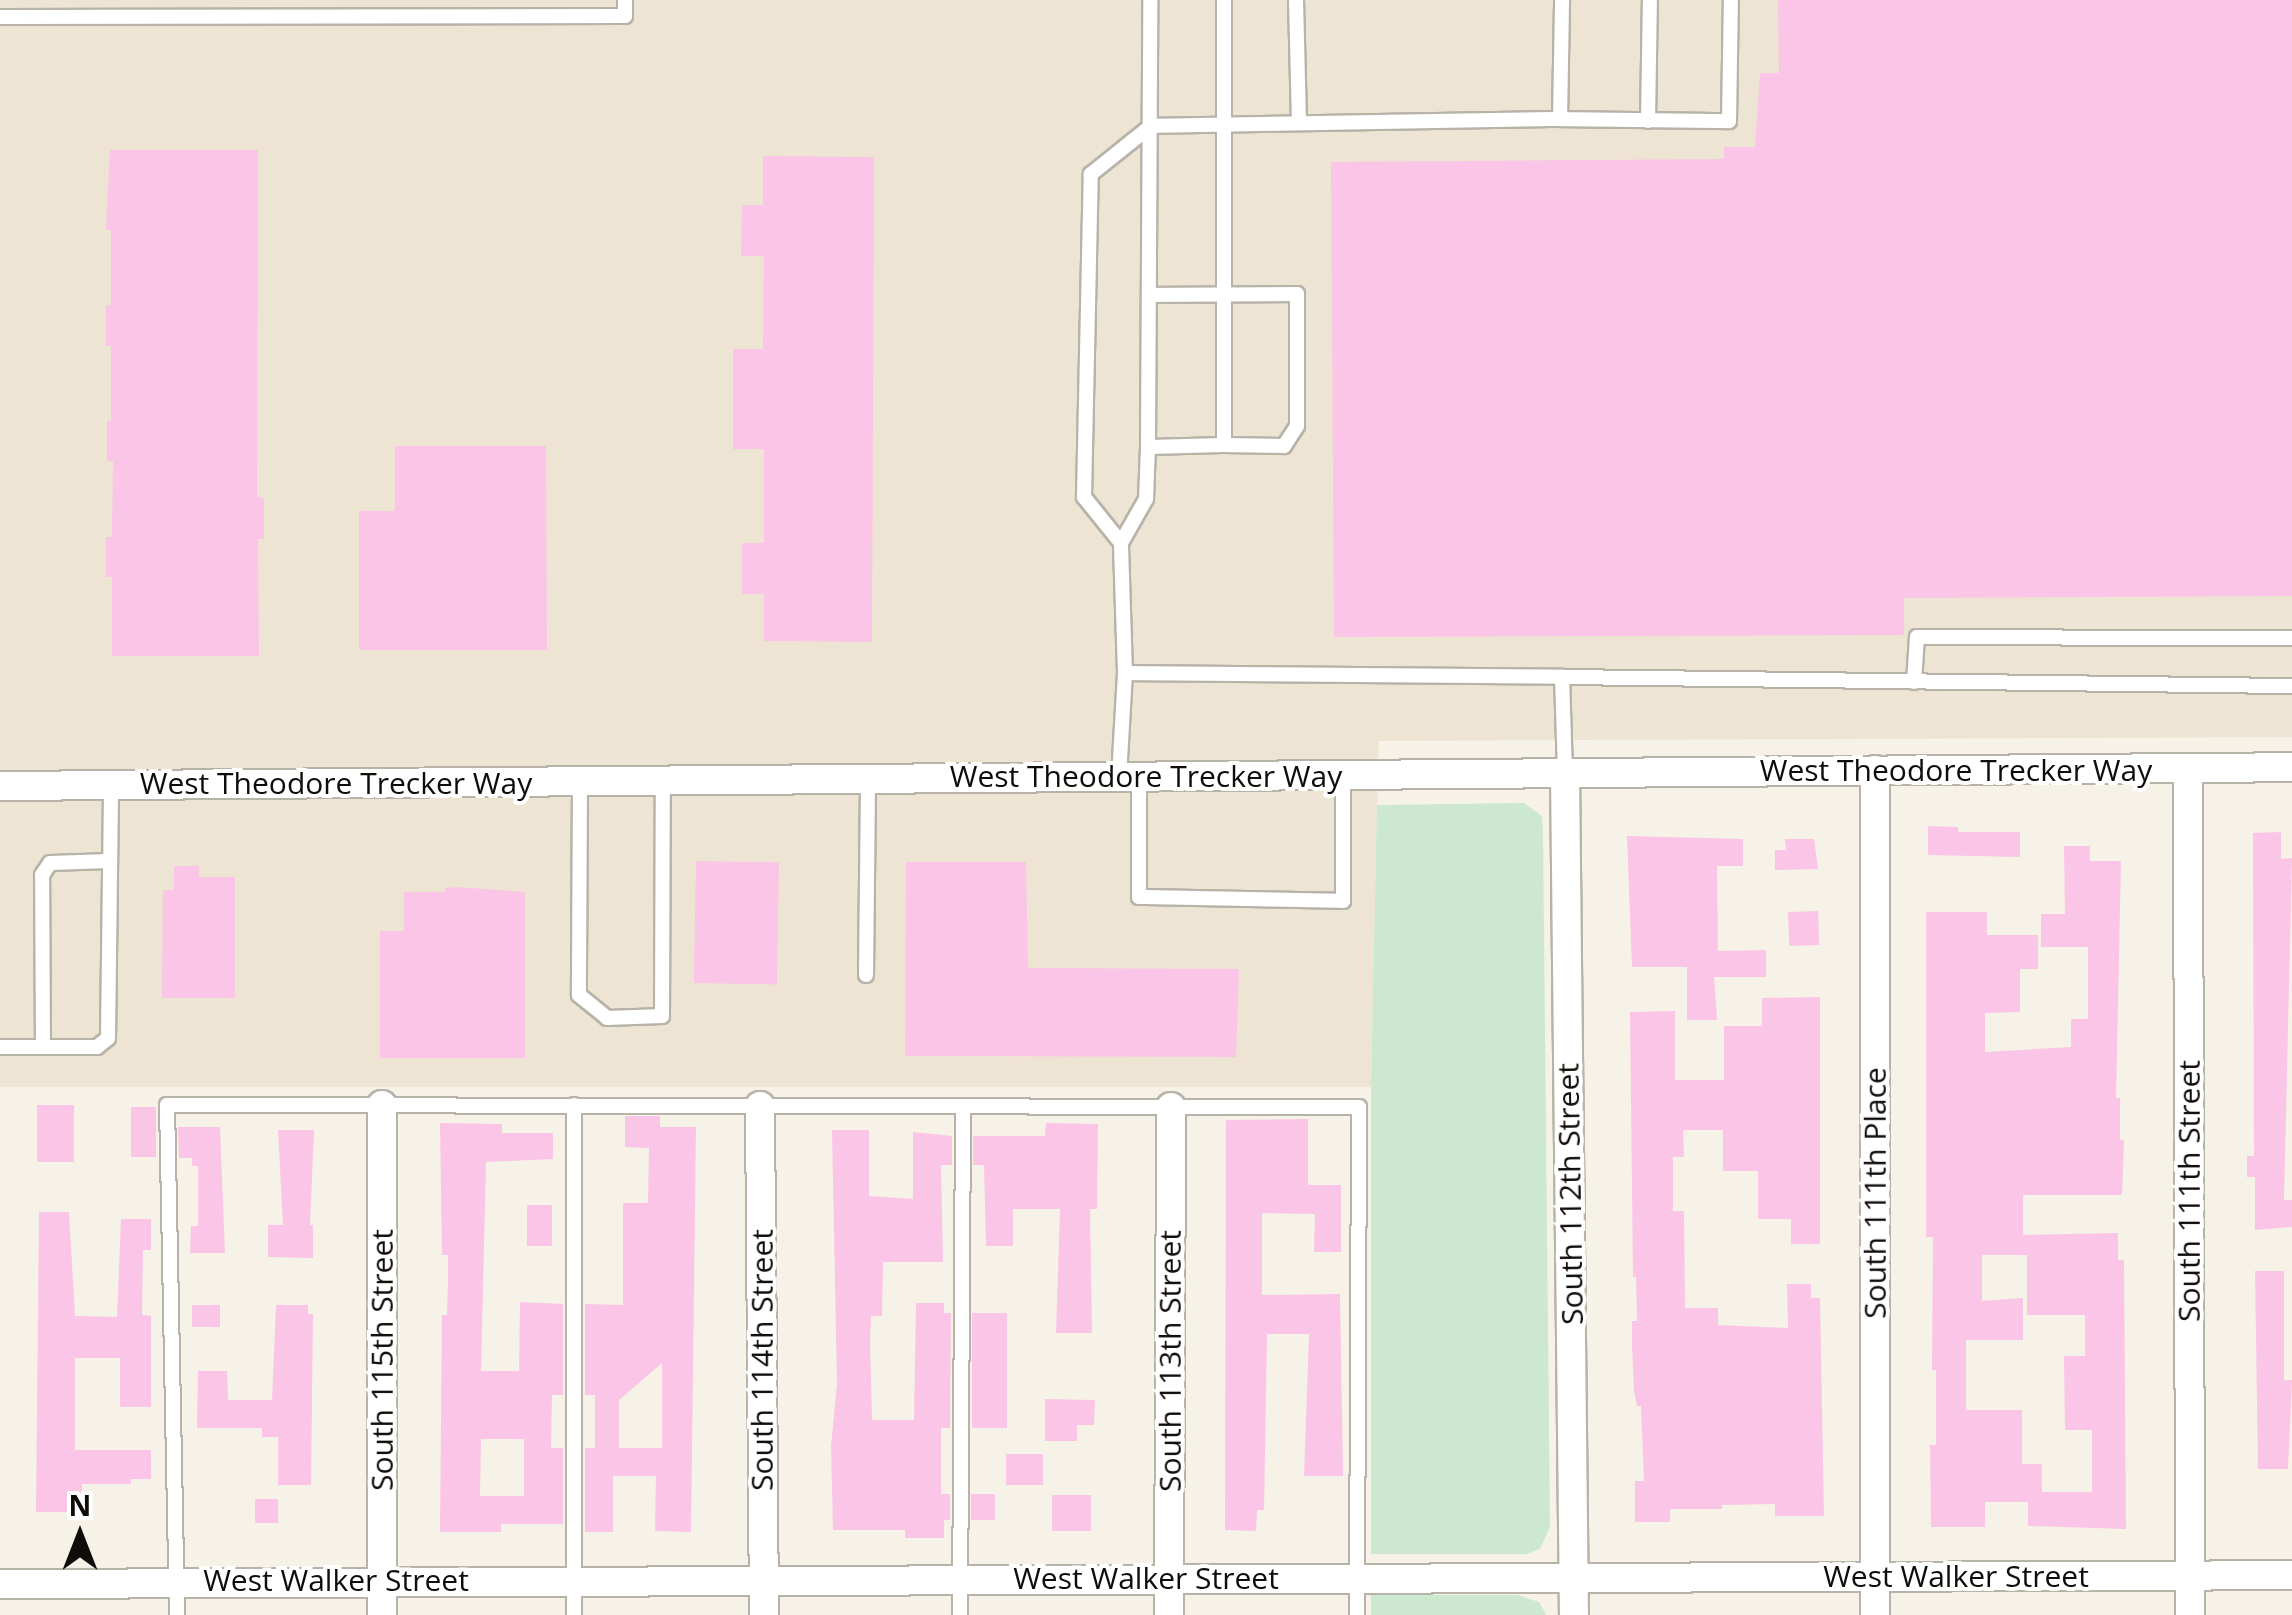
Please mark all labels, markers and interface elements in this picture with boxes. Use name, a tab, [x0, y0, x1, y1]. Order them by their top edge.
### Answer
street label: West Theodore Trecker Way	[1760, 752, 2152, 788]
street label: West Theodore Trecker Way	[950, 758, 1342, 794]
street label: West Theodore Trecker Way	[140, 765, 532, 801]
street label: South 111th Street	[2171, 1060, 2207, 1322]
street label: South 112th Street	[1550, 1063, 1590, 1325]
street label: South 111th Place	[1857, 1067, 1893, 1319]
street label: South 115th Street	[364, 1229, 400, 1491]
street label: South 114th Street	[744, 1229, 780, 1491]
street label: South 113th Street	[1152, 1230, 1188, 1492]
north arrow	[30, 1485, 130, 1585]
text: N	[69, 1486, 91, 1524]
street label: West Walker Street	[1823, 1558, 2089, 1594]
street label: West Walker Street	[1013, 1560, 1279, 1596]
street label: West Walker Street	[203, 1562, 469, 1598]

